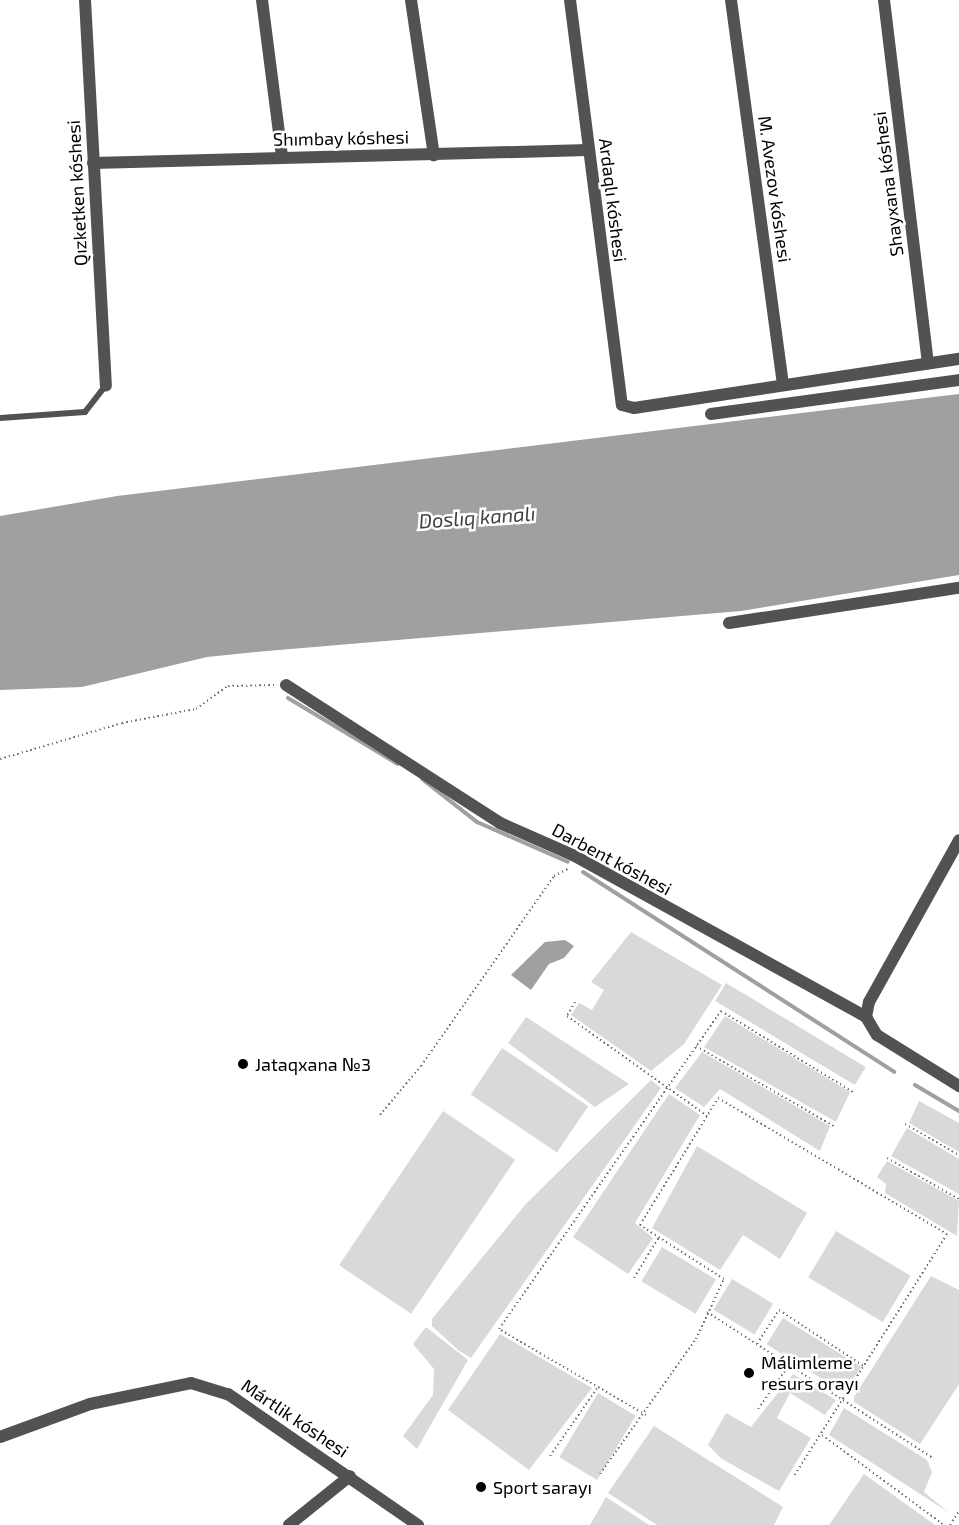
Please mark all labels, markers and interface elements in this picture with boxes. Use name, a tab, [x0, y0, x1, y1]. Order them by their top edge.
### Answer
street label: Shayxana kóshesi	[868, 110, 908, 258]
street label: M. Avezov kóshesi	[754, 114, 796, 264]
street label: Qızketken kóshesi	[62, 119, 92, 267]
street label: Shımbay kóshesi	[273, 126, 409, 150]
street label: Ardaqlı kóshesi	[595, 137, 631, 263]
water label: Doslıq kanalı	[418, 501, 536, 533]
street label: Darbent kóshesi	[549, 818, 675, 900]
place label: Jataqxana №3	[255, 1053, 371, 1075]
marker: Jataqxana №3	[236, 1057, 250, 1071]
place label: Málimleme resurs orayı	[761, 1352, 859, 1394]
marker: Málimleme resurs orayı	[742, 1366, 756, 1380]
street label: Mártlik kóshesi	[237, 1374, 353, 1462]
place label: Sport sarayı	[493, 1476, 592, 1498]
marker: Sport sarayı	[474, 1480, 488, 1494]

